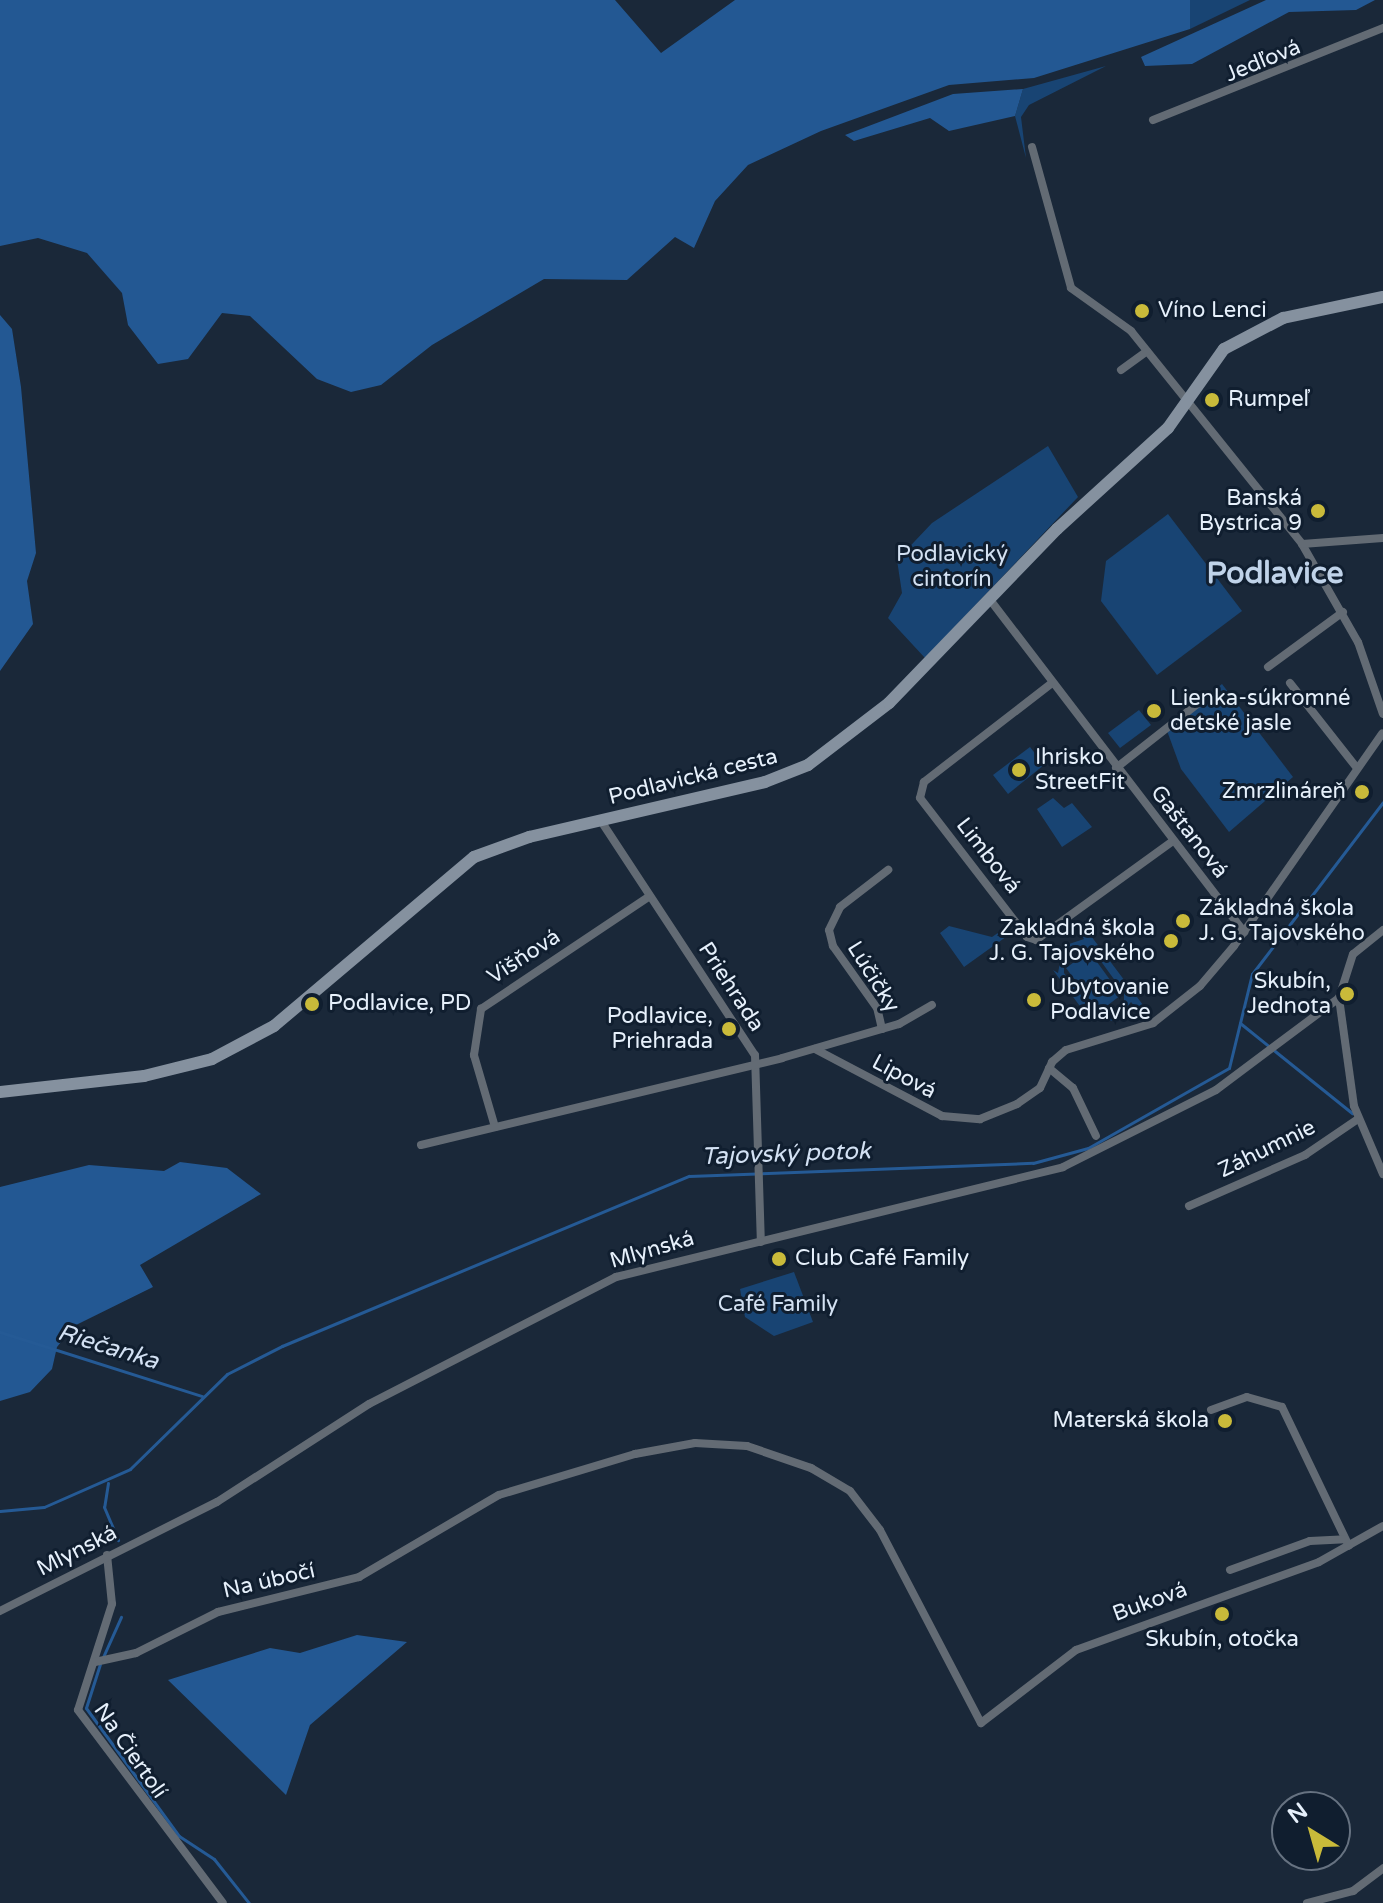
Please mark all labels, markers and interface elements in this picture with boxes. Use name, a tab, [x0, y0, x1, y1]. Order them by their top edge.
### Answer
street label: Jedľová	[1221, 34, 1305, 88]
place label: Víno Lenci	[1158, 298, 1267, 324]
marker: Víno Lenci	[1133, 302, 1151, 320]
place label: Rumpeľ	[1228, 387, 1309, 413]
marker: Rumpeľ	[1203, 391, 1221, 409]
place label: Banská Bystrica 9	[1199, 485, 1302, 536]
marker: Banská Bystrica 9	[1309, 502, 1327, 520]
park label: Podlavický cintorín	[896, 541, 1008, 592]
district label: Podlavice	[1206, 556, 1344, 592]
place label: Lienka-súkromné detské jasle	[1170, 685, 1351, 736]
marker: Lienka-súkromné detské jasle	[1145, 702, 1163, 720]
street label: Podlavická cesta	[606, 743, 780, 811]
place label: Ihrisko StreetFit	[1035, 744, 1125, 796]
marker: Ihrisko StreetFit	[1010, 761, 1028, 779]
place label: Zmrzlináreň	[1222, 779, 1346, 805]
street label: Gaštanová	[1144, 780, 1234, 884]
marker: Zmrzlináreň	[1353, 783, 1371, 801]
street label: Limbová	[950, 813, 1026, 899]
place label: Základná škola J. G. Tajovského	[1199, 895, 1365, 946]
marker: Základná škola J. G. Tajovského	[1174, 912, 1192, 930]
place label: Zakladná škola J. G. Tajovského	[989, 915, 1155, 966]
street label: Višňová	[483, 924, 565, 990]
marker: Zakladná škola J. G. Tajovského	[1162, 932, 1180, 950]
street label: Priehrada	[692, 937, 770, 1037]
street label: Lúčičky	[841, 937, 905, 1017]
place label: Skubín, Jednota	[1247, 968, 1331, 1020]
place label: Ubytovanie Podlavice	[1050, 974, 1169, 1026]
marker: Skubín, Jednota	[1338, 985, 1356, 1003]
place label: Podlavice, PD	[328, 991, 471, 1017]
marker: Ubytovanie Podlavice	[1025, 991, 1043, 1009]
marker: Podlavice, PD	[303, 995, 321, 1013]
place label: Podlavice, Priehrada	[607, 1003, 713, 1054]
marker: Podlavice, Priehrada	[720, 1020, 738, 1038]
street label: Lipová	[867, 1049, 941, 1105]
street label: Záhumnie	[1214, 1114, 1320, 1184]
water label: Tajovský potok	[701, 1137, 871, 1171]
street label: Mlynská	[607, 1225, 697, 1275]
place label: Club Café Family	[795, 1246, 969, 1272]
marker: Club Café Family	[770, 1250, 788, 1268]
park label: Café Family	[718, 1292, 838, 1318]
water label: Riečanka	[54, 1318, 162, 1376]
place label: Materská škola	[1053, 1408, 1209, 1434]
marker: Materská škola	[1216, 1412, 1234, 1430]
street label: Mlynská	[33, 1520, 121, 1582]
street label: Na úbočí	[220, 1558, 318, 1604]
street label: Buková	[1109, 1576, 1191, 1628]
marker: Skubín, otočka	[1213, 1605, 1231, 1623]
place label: Skubín, otočka	[1145, 1627, 1299, 1653]
street label: Na Čiertolí	[88, 1698, 172, 1804]
north arrow	[1271, 1791, 1351, 1871]
text: N	[1283, 1798, 1313, 1829]

